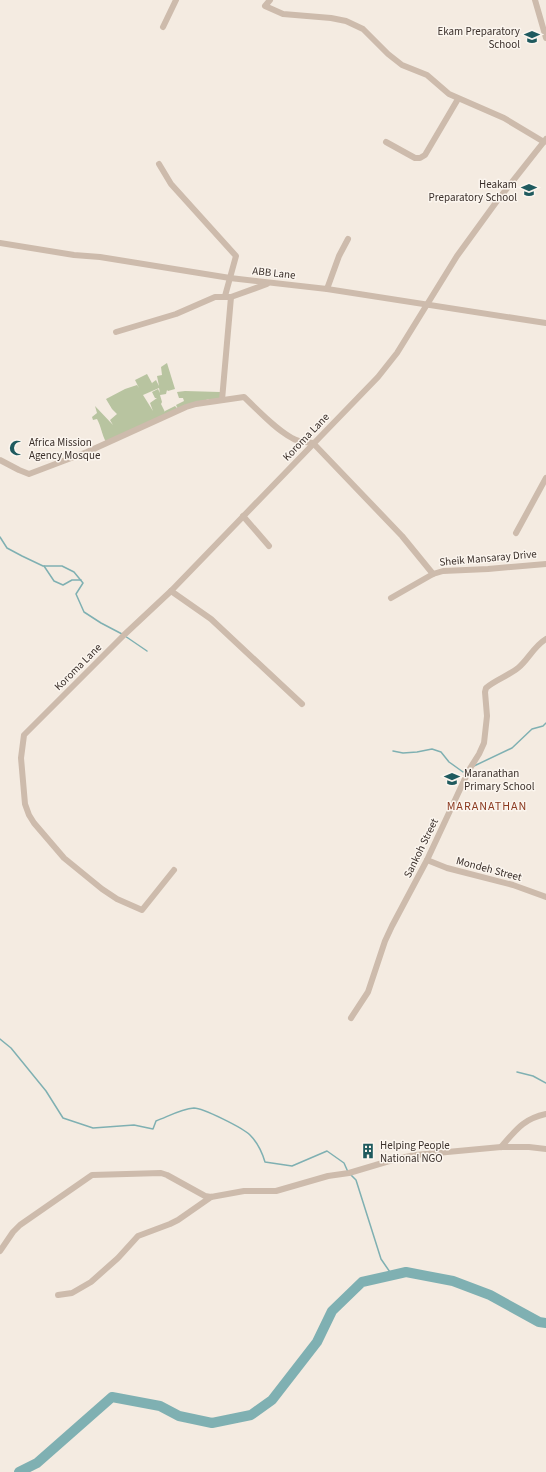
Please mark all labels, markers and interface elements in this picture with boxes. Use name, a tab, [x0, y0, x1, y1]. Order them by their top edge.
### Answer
place label: Ekam Preparatory School	[437, 24, 520, 52]
school or university icon: Ekam Preparatory School	[523, 28, 541, 46]
place label: Heakam Preparatory School	[429, 177, 517, 205]
school or university icon: Heakam Preparatory School	[520, 181, 538, 199]
street label: ABB Lane	[252, 263, 297, 283]
street label: Koroma Lane	[279, 409, 333, 464]
place label: Africa Mission Agency Mosque	[29, 435, 101, 463]
mosque icon: Africa Mission Agency Mosque	[8, 439, 26, 457]
street label: Sheik Mansaray Drive	[439, 546, 538, 570]
street label: Koroma Lane	[51, 640, 105, 694]
place label: Maranathan Primary School	[464, 766, 535, 794]
school or university icon: Maranathan Primary School	[443, 770, 461, 788]
district label: MARANATHAN	[447, 798, 527, 815]
street label: Sankoh Street	[400, 816, 442, 880]
street label: Mondeh Street	[455, 853, 524, 885]
place label: Helping People National NGO	[380, 1138, 450, 1166]
building icon: Helping People National NGO	[359, 1142, 377, 1160]

